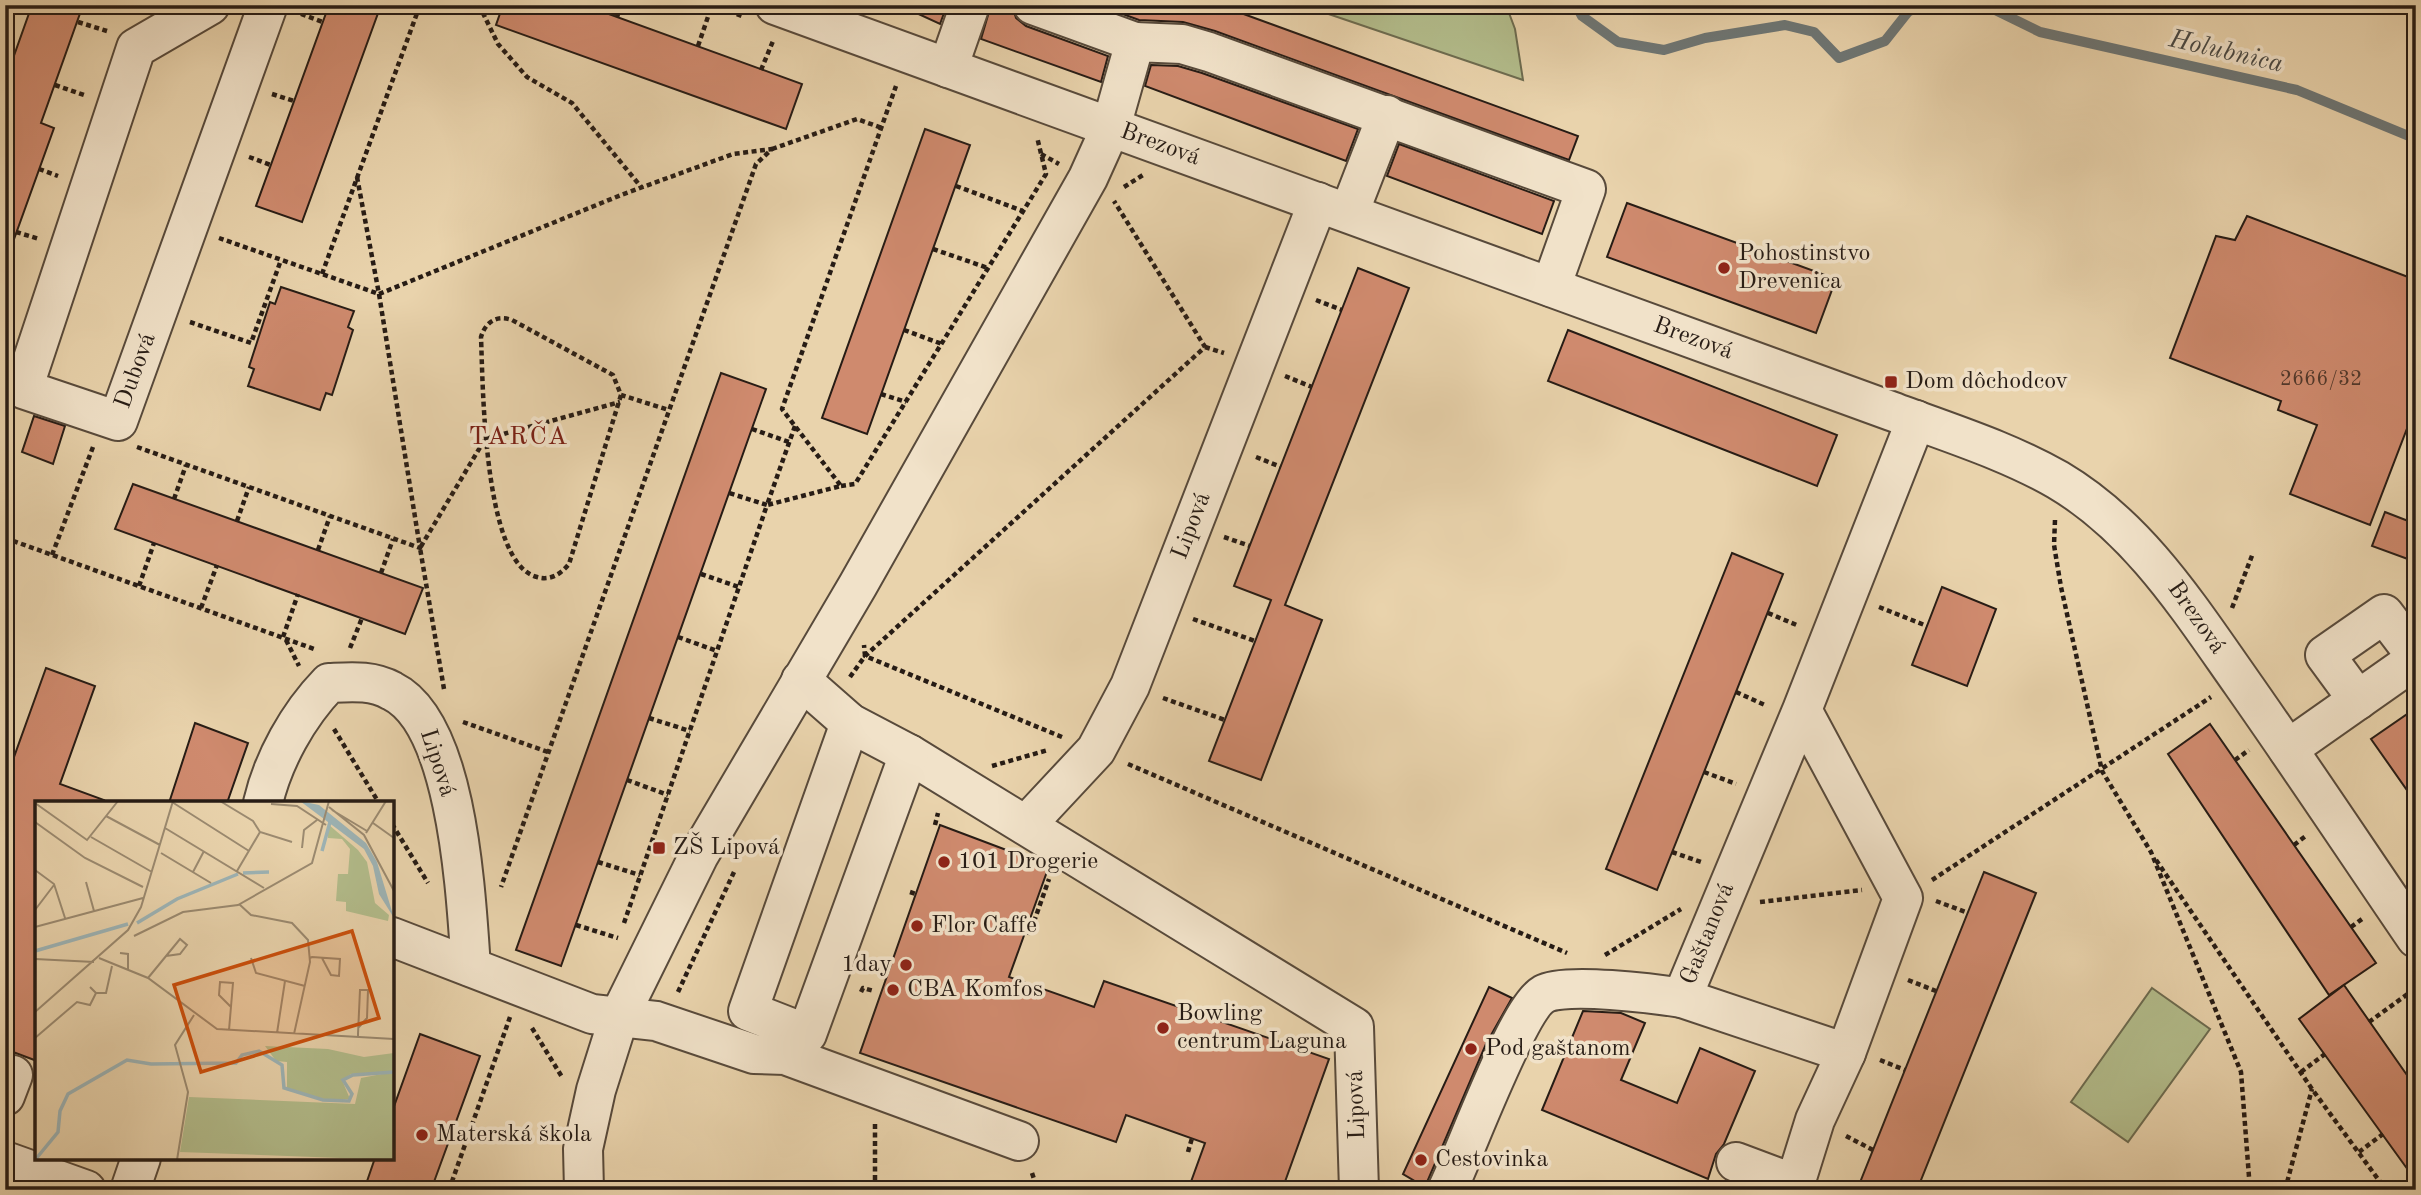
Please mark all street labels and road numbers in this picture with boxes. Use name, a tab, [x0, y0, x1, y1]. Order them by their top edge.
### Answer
street label: Brezová	[1117, 120, 1203, 170]
street label: Brezová	[1650, 314, 1736, 364]
street label: Dubová	[111, 330, 161, 412]
street label: Lipová	[1168, 489, 1216, 563]
street label: Brezová	[2162, 577, 2230, 659]
street label: Lipová	[415, 726, 459, 800]
street label: Gaštanová	[1677, 880, 1739, 988]
street label: Lipová	[1344, 1070, 1370, 1140]

